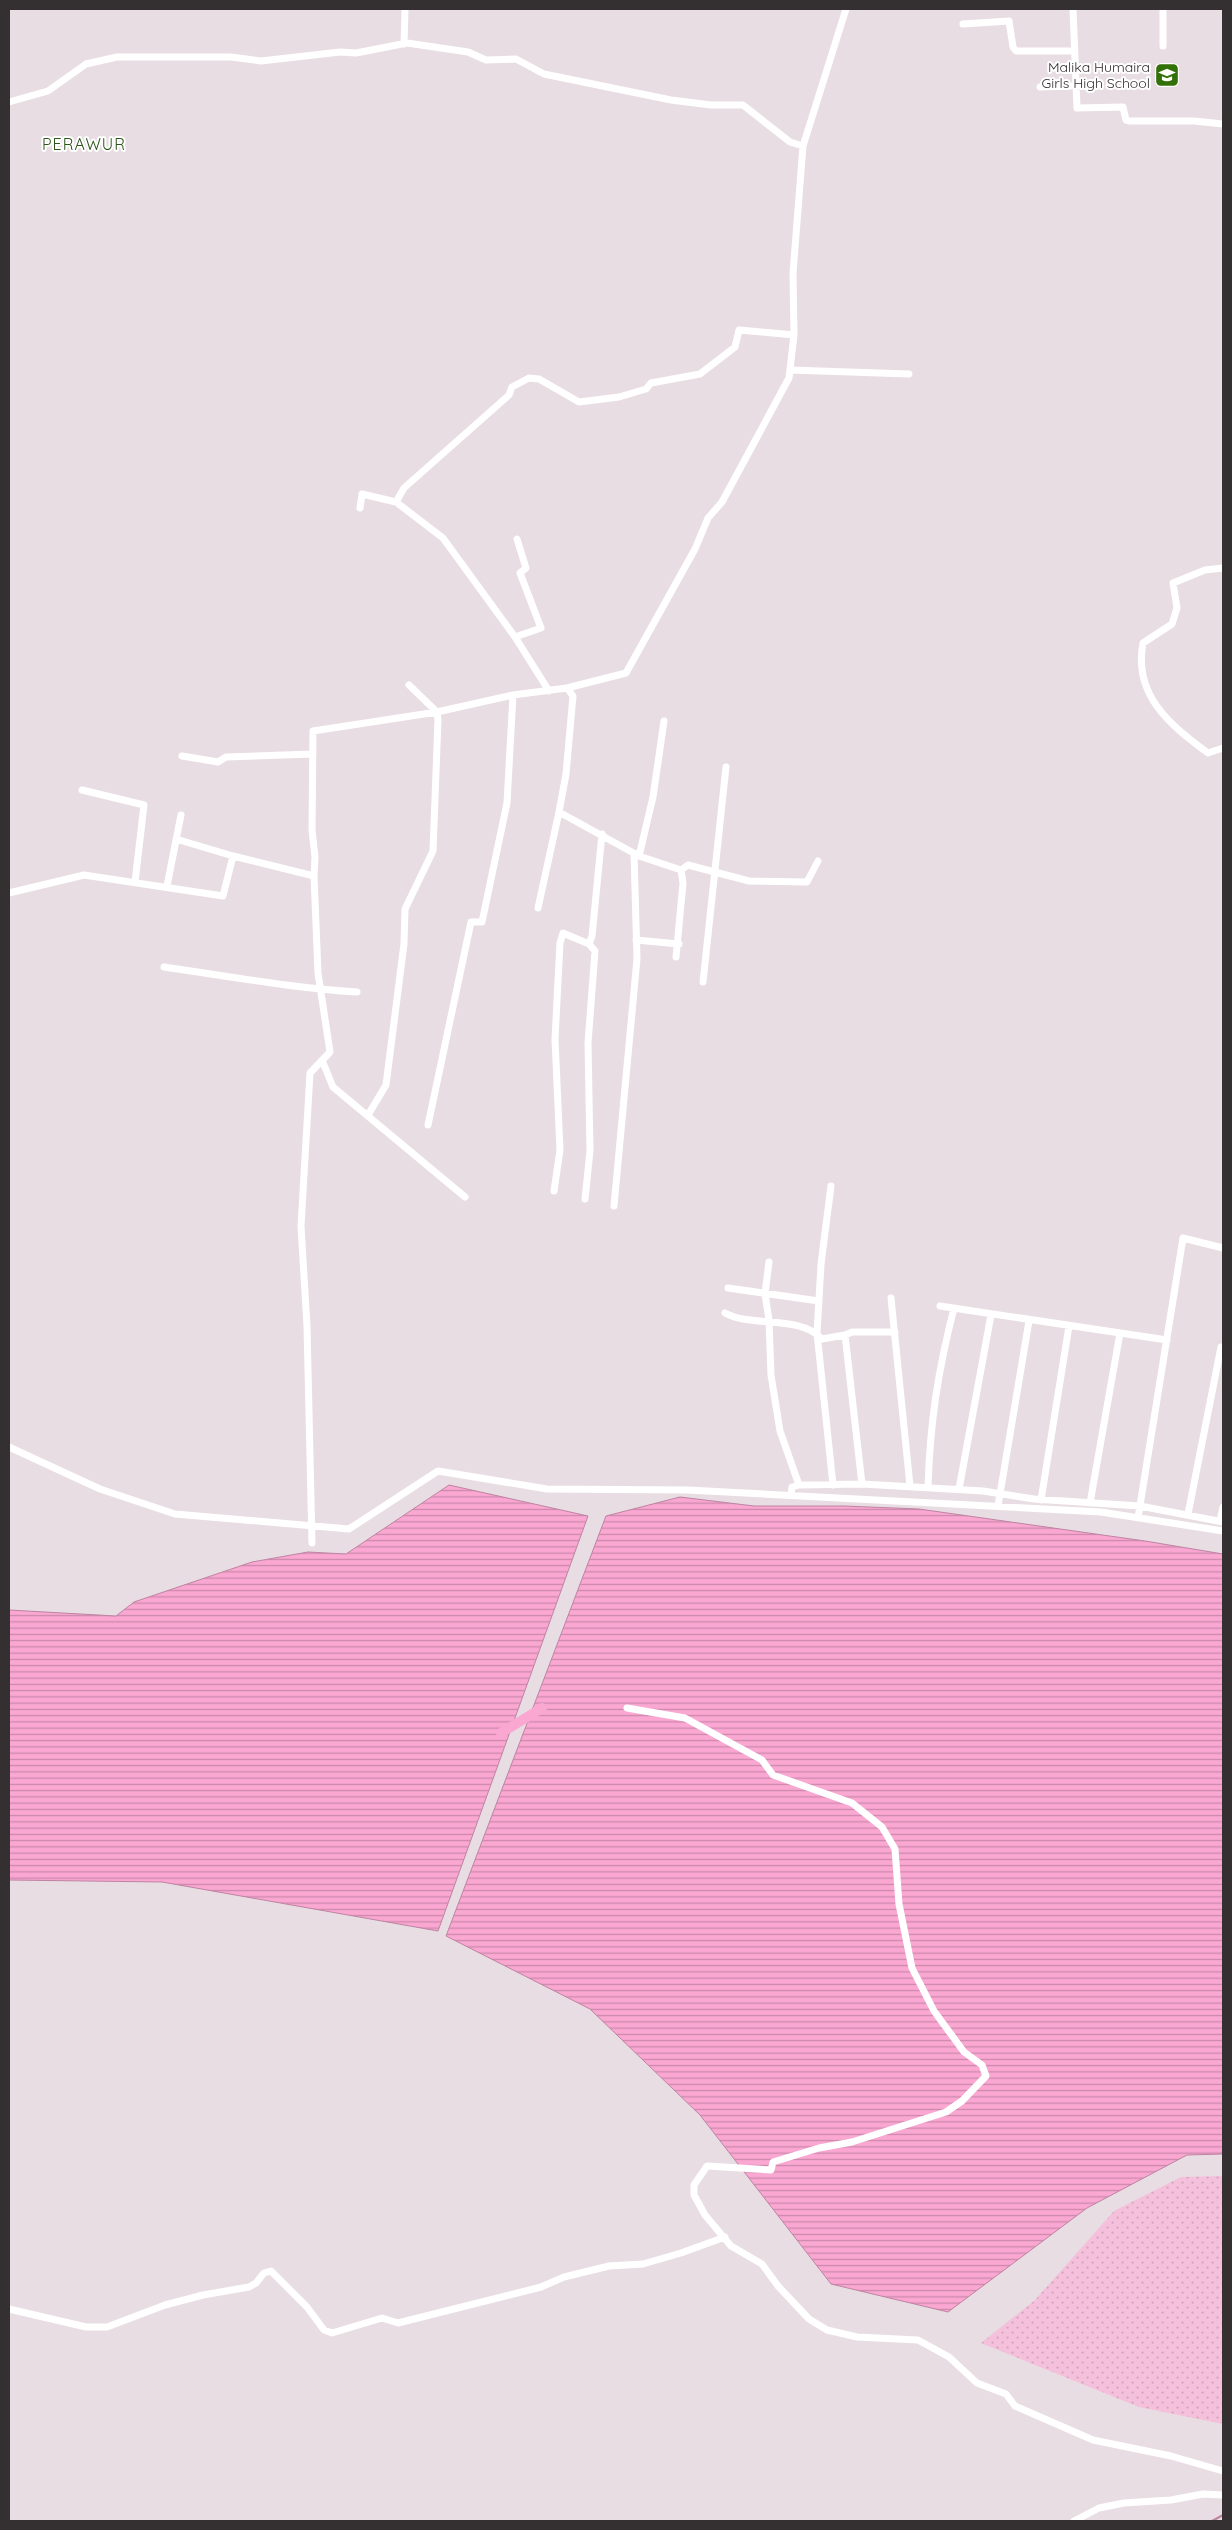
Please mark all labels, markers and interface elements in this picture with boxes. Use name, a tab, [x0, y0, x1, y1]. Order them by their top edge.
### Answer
place label: Malika Humaira Girls High School	[1041, 58, 1150, 92]
school or university icon: Malika Humaira Girls High School	[1154, 62, 1180, 88]
district label: PERAWUR	[42, 134, 126, 154]

